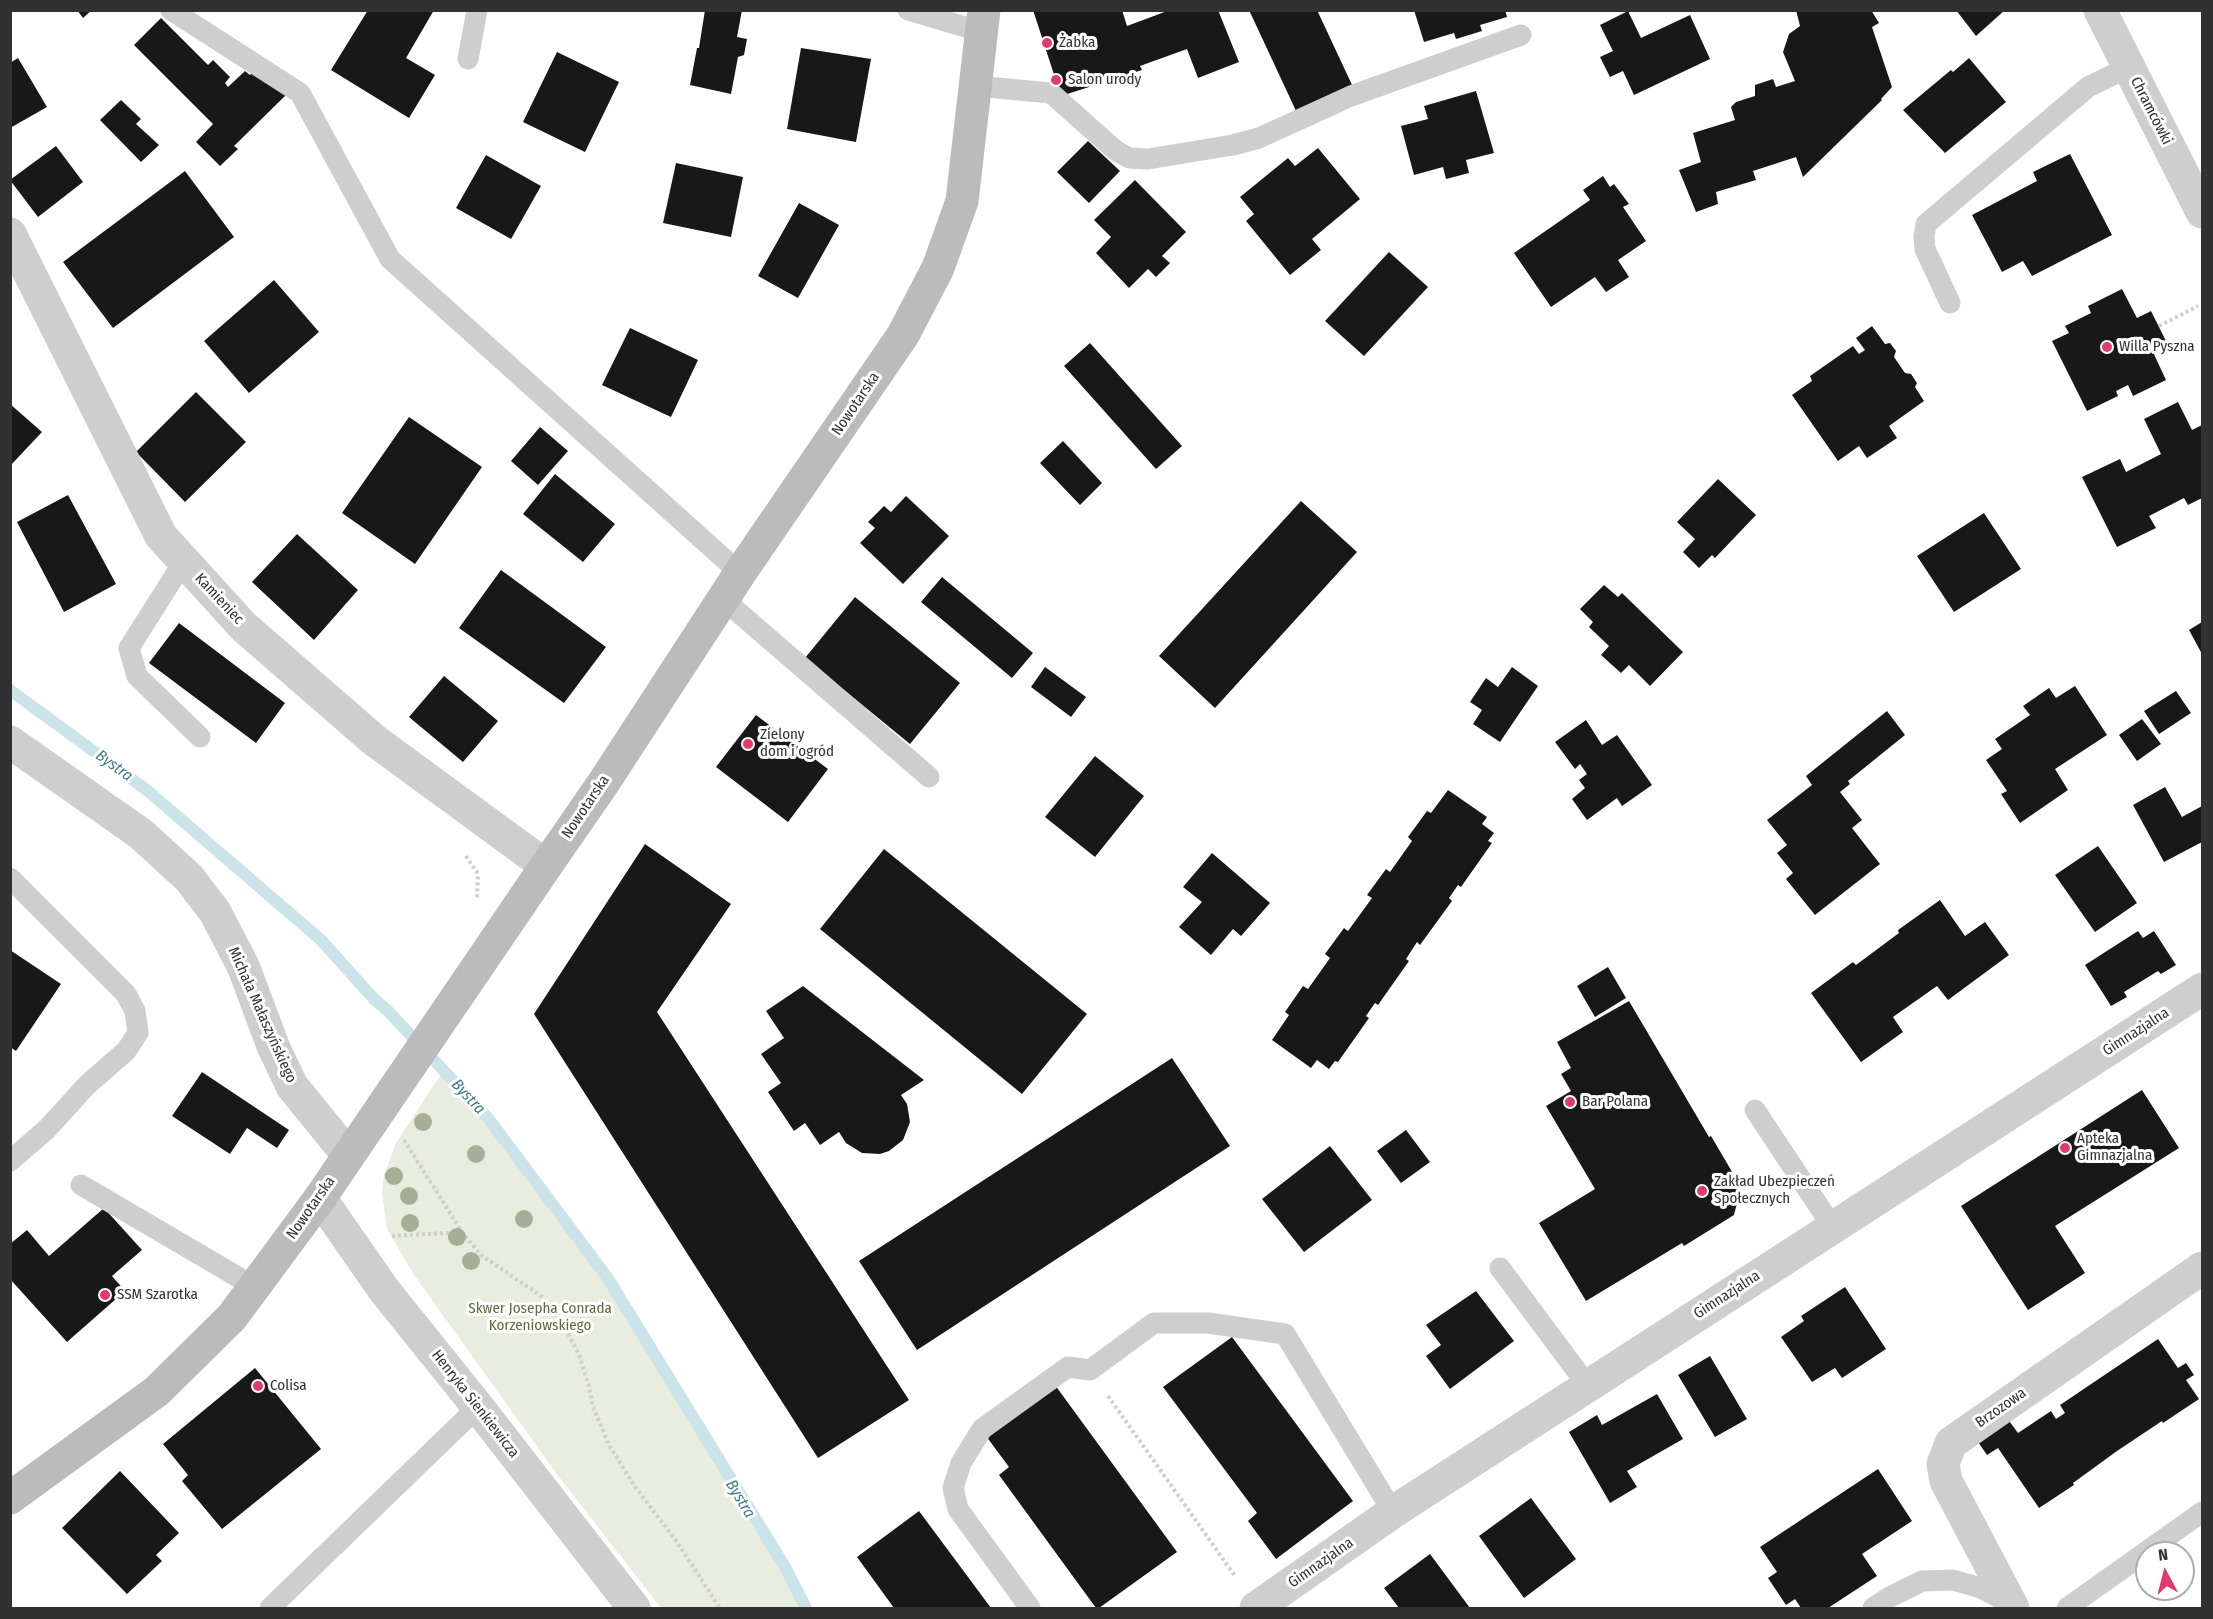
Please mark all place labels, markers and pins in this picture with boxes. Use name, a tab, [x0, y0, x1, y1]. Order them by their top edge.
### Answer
place label: Żabka	[1059, 34, 1095, 52]
marker: Żabka	[1040, 36, 1054, 50]
place label: Salon urody	[1068, 71, 1141, 89]
marker: Salon urody	[1049, 73, 1063, 87]
place label: Willa Pyszna	[2119, 338, 2195, 356]
marker: Willa Pyszna	[2100, 340, 2114, 354]
place label: Zielony dom i ogród	[760, 726, 834, 761]
marker: Zielony dom i ogród	[741, 737, 755, 751]
place label: Bar Polana	[1582, 1093, 1648, 1111]
marker: Bar Polana	[1563, 1095, 1577, 1109]
place label: Apteka Gimnazjalna	[2077, 1130, 2152, 1165]
marker: Apteka Gimnazjalna	[2058, 1141, 2072, 1155]
place label: Zakład Ubezpieczeń Społecznych	[1714, 1173, 1835, 1208]
marker: Zakład Ubezpieczeń Społecznych	[1695, 1184, 1709, 1198]
place label: SSM Szarotka	[117, 1286, 198, 1304]
marker: SSM Szarotka	[98, 1288, 112, 1302]
place label: Colisa	[270, 1377, 307, 1395]
marker: Colisa	[251, 1379, 265, 1393]

